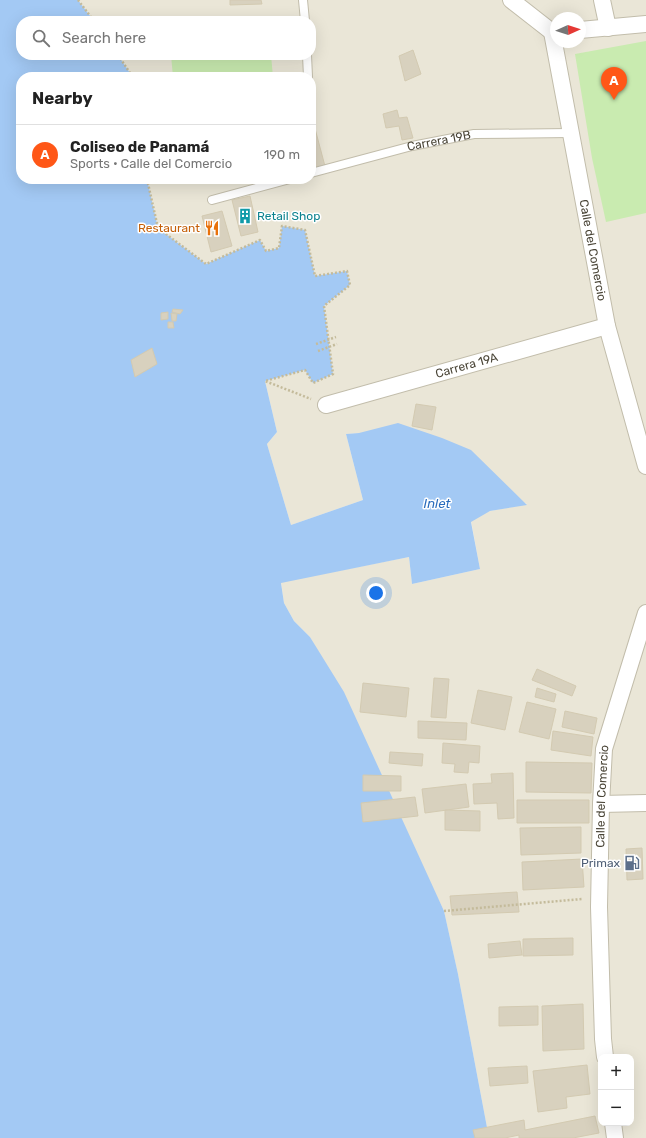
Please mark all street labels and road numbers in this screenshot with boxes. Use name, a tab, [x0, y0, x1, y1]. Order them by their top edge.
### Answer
street label: Carrera 19B	[405, 128, 472, 154]
street label: Calle del Comercio	[576, 198, 609, 302]
street label: Carrera 19A	[434, 350, 499, 381]
street label: Calle del Comercio	[593, 743, 612, 848]

